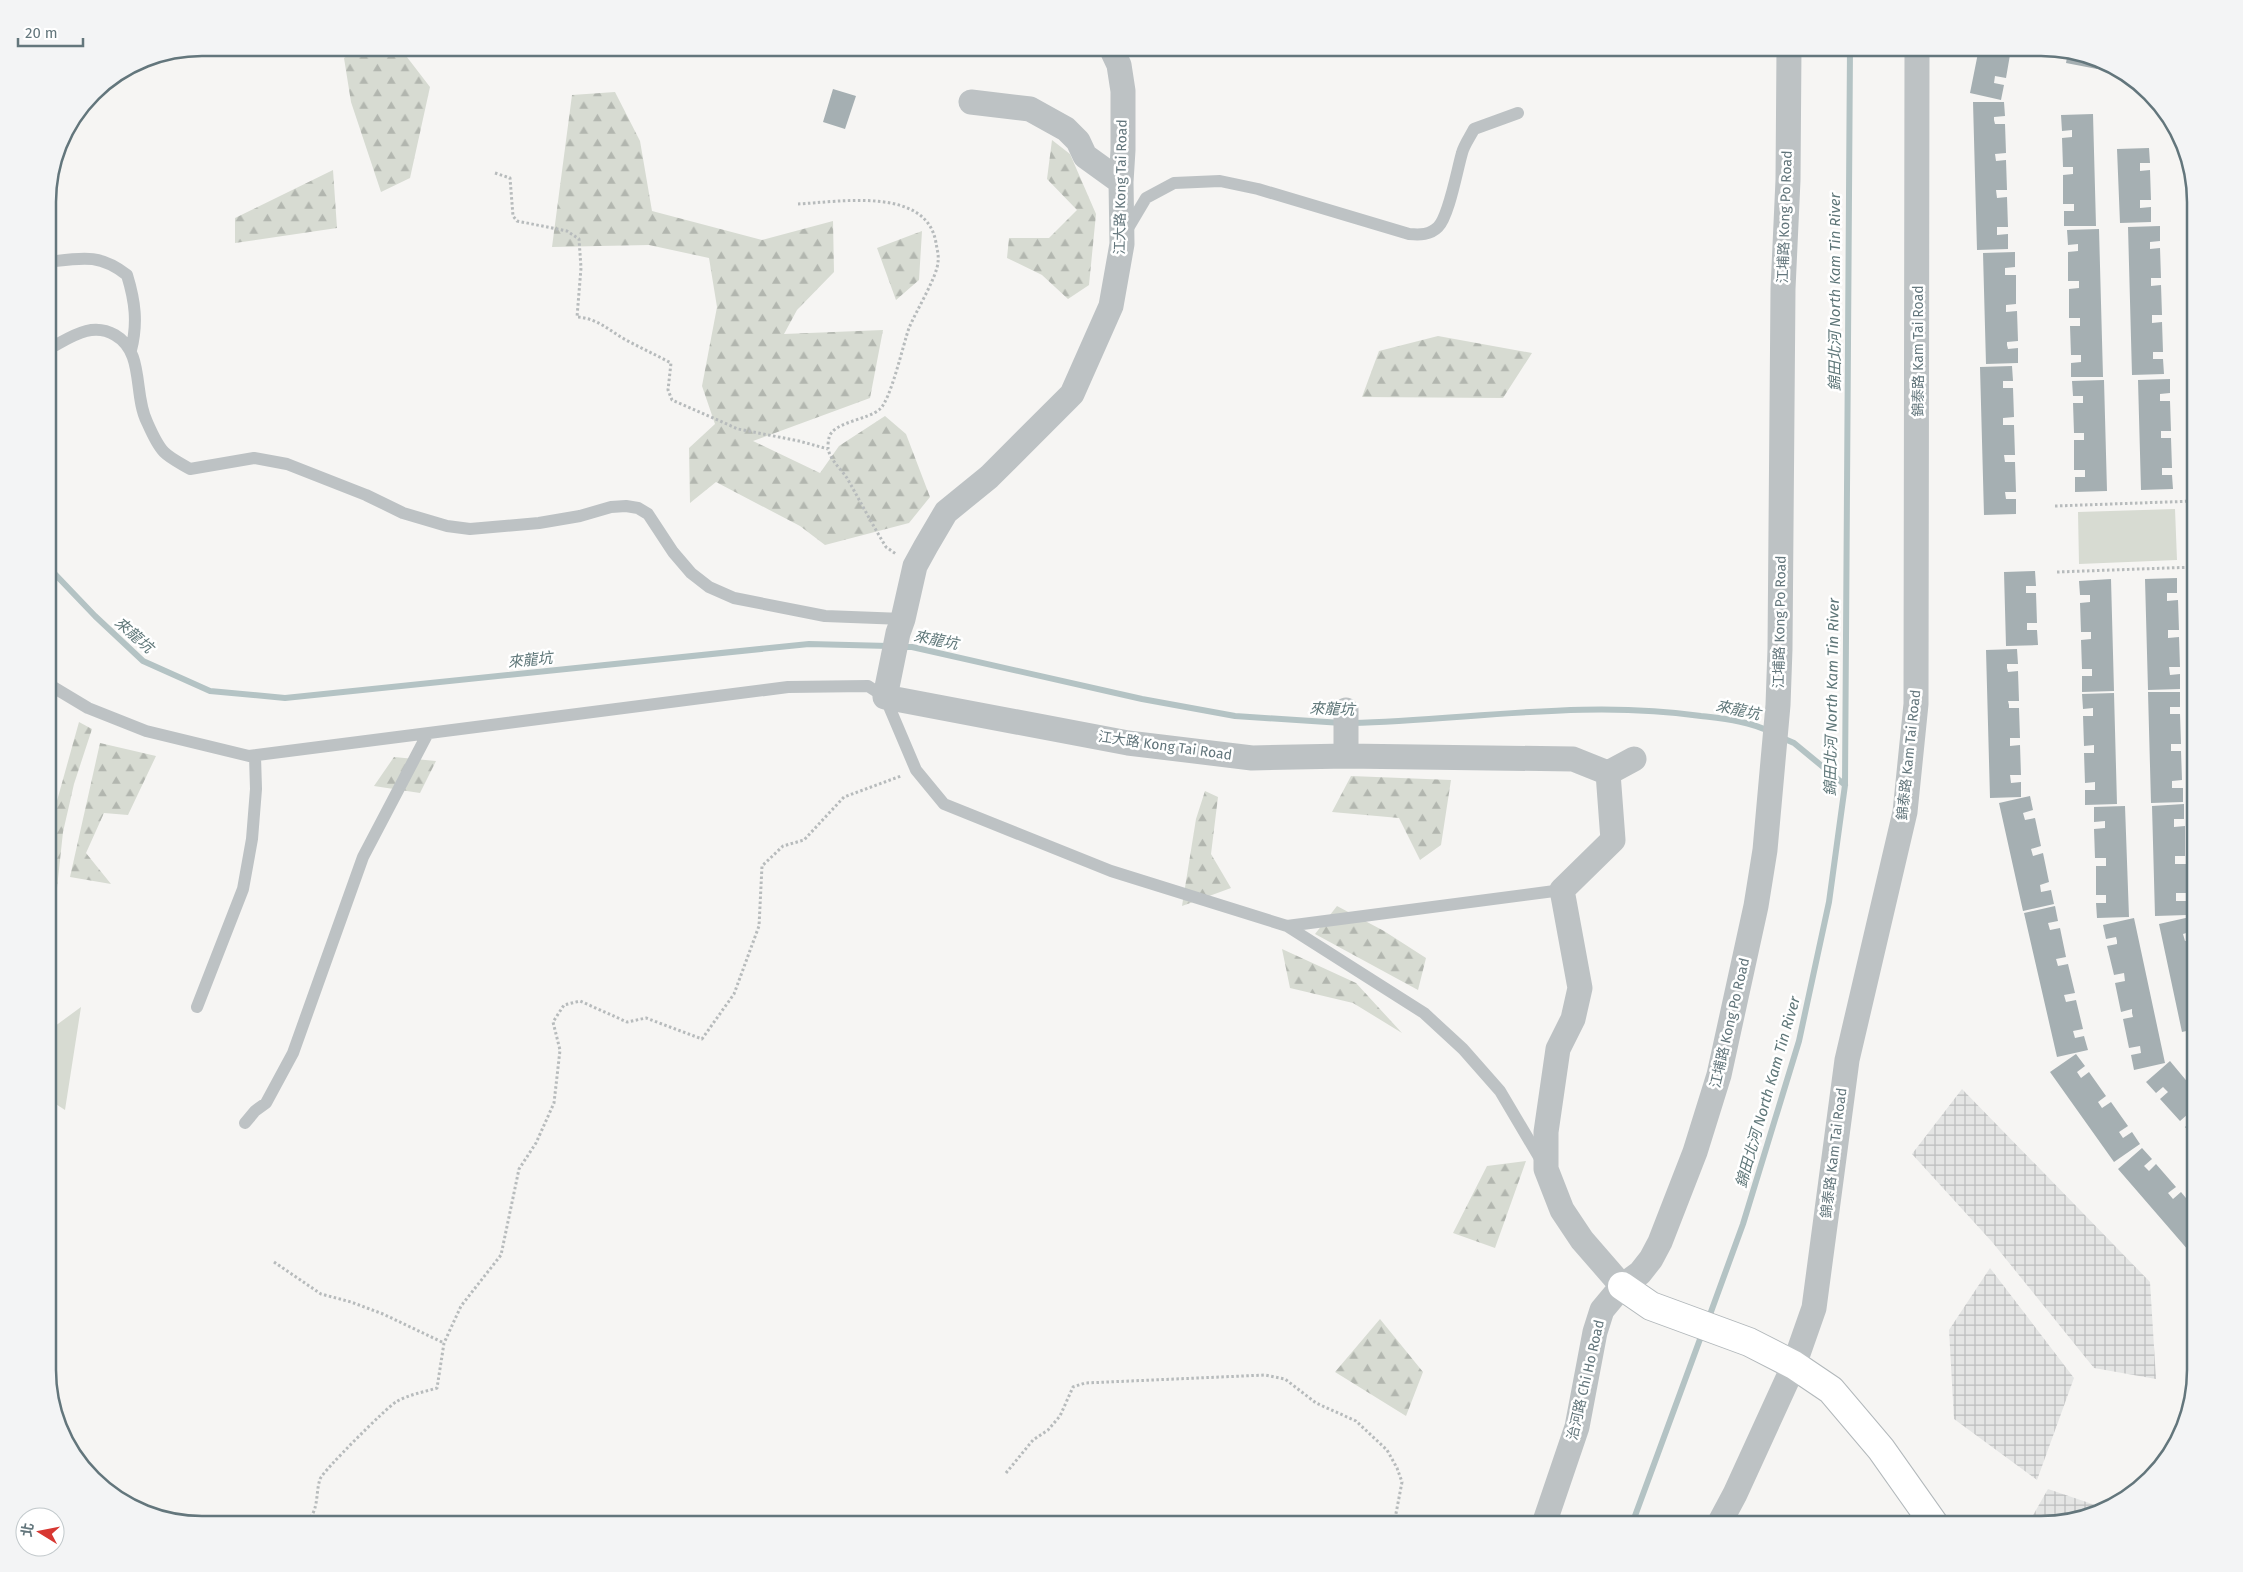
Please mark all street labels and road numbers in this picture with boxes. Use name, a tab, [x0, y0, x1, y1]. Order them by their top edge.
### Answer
street label: 江大路 Kong Tai Road	[1111, 119, 1131, 255]
street label: 江埔路 Kong Po Road	[1774, 150, 1796, 284]
street label: 錦泰路 Kam Tai Road	[1910, 285, 1927, 417]
street label: 江埔路 Kong Po Road	[1770, 555, 1790, 689]
street label: 錦泰路 Kam Tai Road	[1894, 689, 1924, 821]
street label: 江大路 Kong Tai Road	[1097, 728, 1233, 764]
street label: 江埔路 Kong Po Road	[1707, 956, 1753, 1090]
street label: 錦泰路 Kam Tai Road	[1818, 1087, 1850, 1219]
street label: 治河路 Chi Ho Road	[1564, 1318, 1608, 1442]

